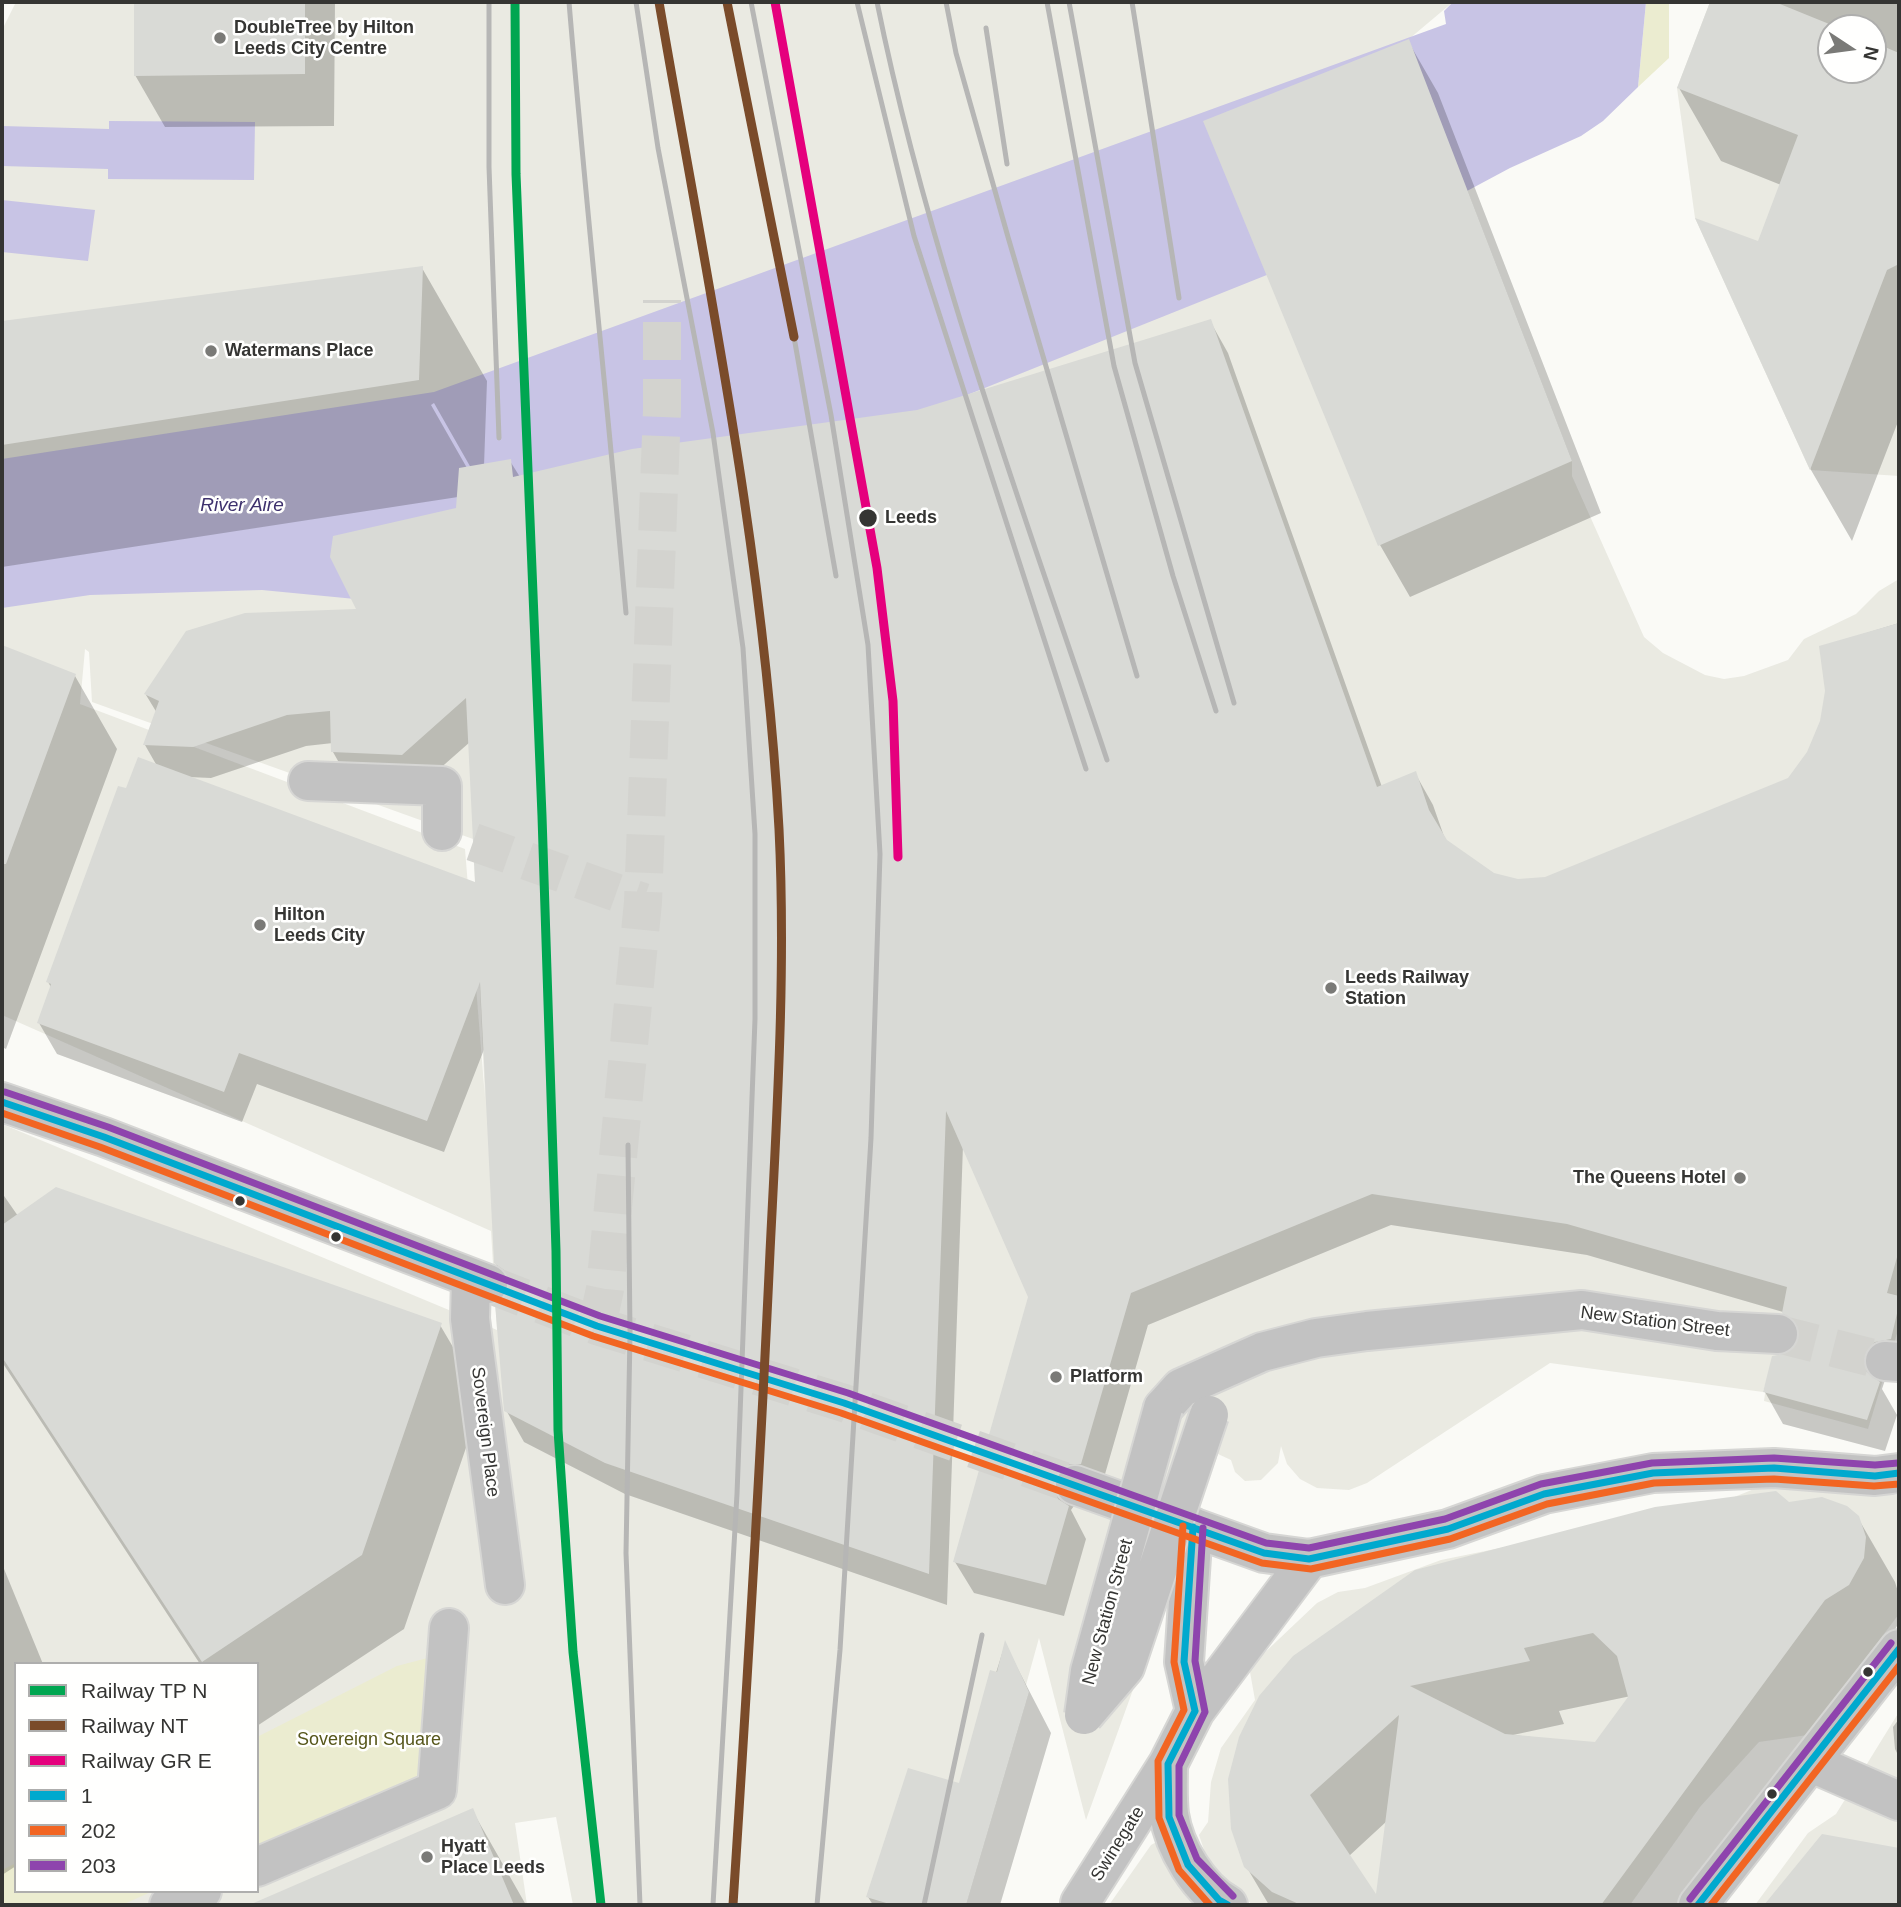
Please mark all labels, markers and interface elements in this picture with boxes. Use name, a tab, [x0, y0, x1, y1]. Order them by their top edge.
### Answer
north arrow	[1817, 14, 1887, 84]
place label: DoubleTree by Hilton Leeds City Centre	[234, 17, 414, 60]
marker: DoubleTree by Hilton Leeds City Centre	[212, 30, 228, 46]
text: N	[1859, 44, 1883, 62]
place label: Watermans Place	[225, 340, 373, 362]
marker: Watermans Place	[203, 343, 219, 359]
water label: River Aire	[200, 495, 284, 517]
marker: Leeds	[857, 507, 879, 529]
place label: Leeds	[885, 507, 937, 529]
place label: Hilton Leeds City	[274, 904, 365, 946]
marker: Hilton Leeds City	[252, 917, 268, 933]
place label: Leeds Railway Station	[1345, 967, 1469, 1010]
marker: Leeds Railway Station	[1323, 980, 1339, 996]
place label: The Queens Hotel	[1573, 1167, 1726, 1189]
marker: The Queens Hotel	[1732, 1170, 1748, 1186]
unlabelled marker	[233, 1194, 247, 1208]
unlabelled marker	[329, 1230, 343, 1244]
street label: New Station Street	[1579, 1302, 1731, 1342]
street label: Sovereign Place	[466, 1366, 504, 1498]
place label: Platform	[1070, 1366, 1143, 1388]
marker: Platform	[1048, 1369, 1064, 1385]
street label: New Station Street	[1078, 1537, 1138, 1687]
legend	[14, 1662, 259, 1893]
unlabelled marker	[1861, 1665, 1875, 1679]
text: Railway TP N	[81, 1679, 207, 1702]
text: Railway NT	[81, 1714, 188, 1737]
park label: Sovereign Square	[297, 1729, 441, 1751]
text: Railway GR E	[81, 1749, 212, 1772]
text: 1	[81, 1784, 93, 1807]
unlabelled marker	[1765, 1787, 1779, 1801]
street label: Swinegate	[1087, 1803, 1149, 1885]
text: 202	[81, 1819, 116, 1842]
place label: Hyatt Place Leeds	[441, 1836, 545, 1878]
marker: Hyatt Place Leeds	[419, 1849, 435, 1865]
text: 203	[81, 1854, 116, 1877]

